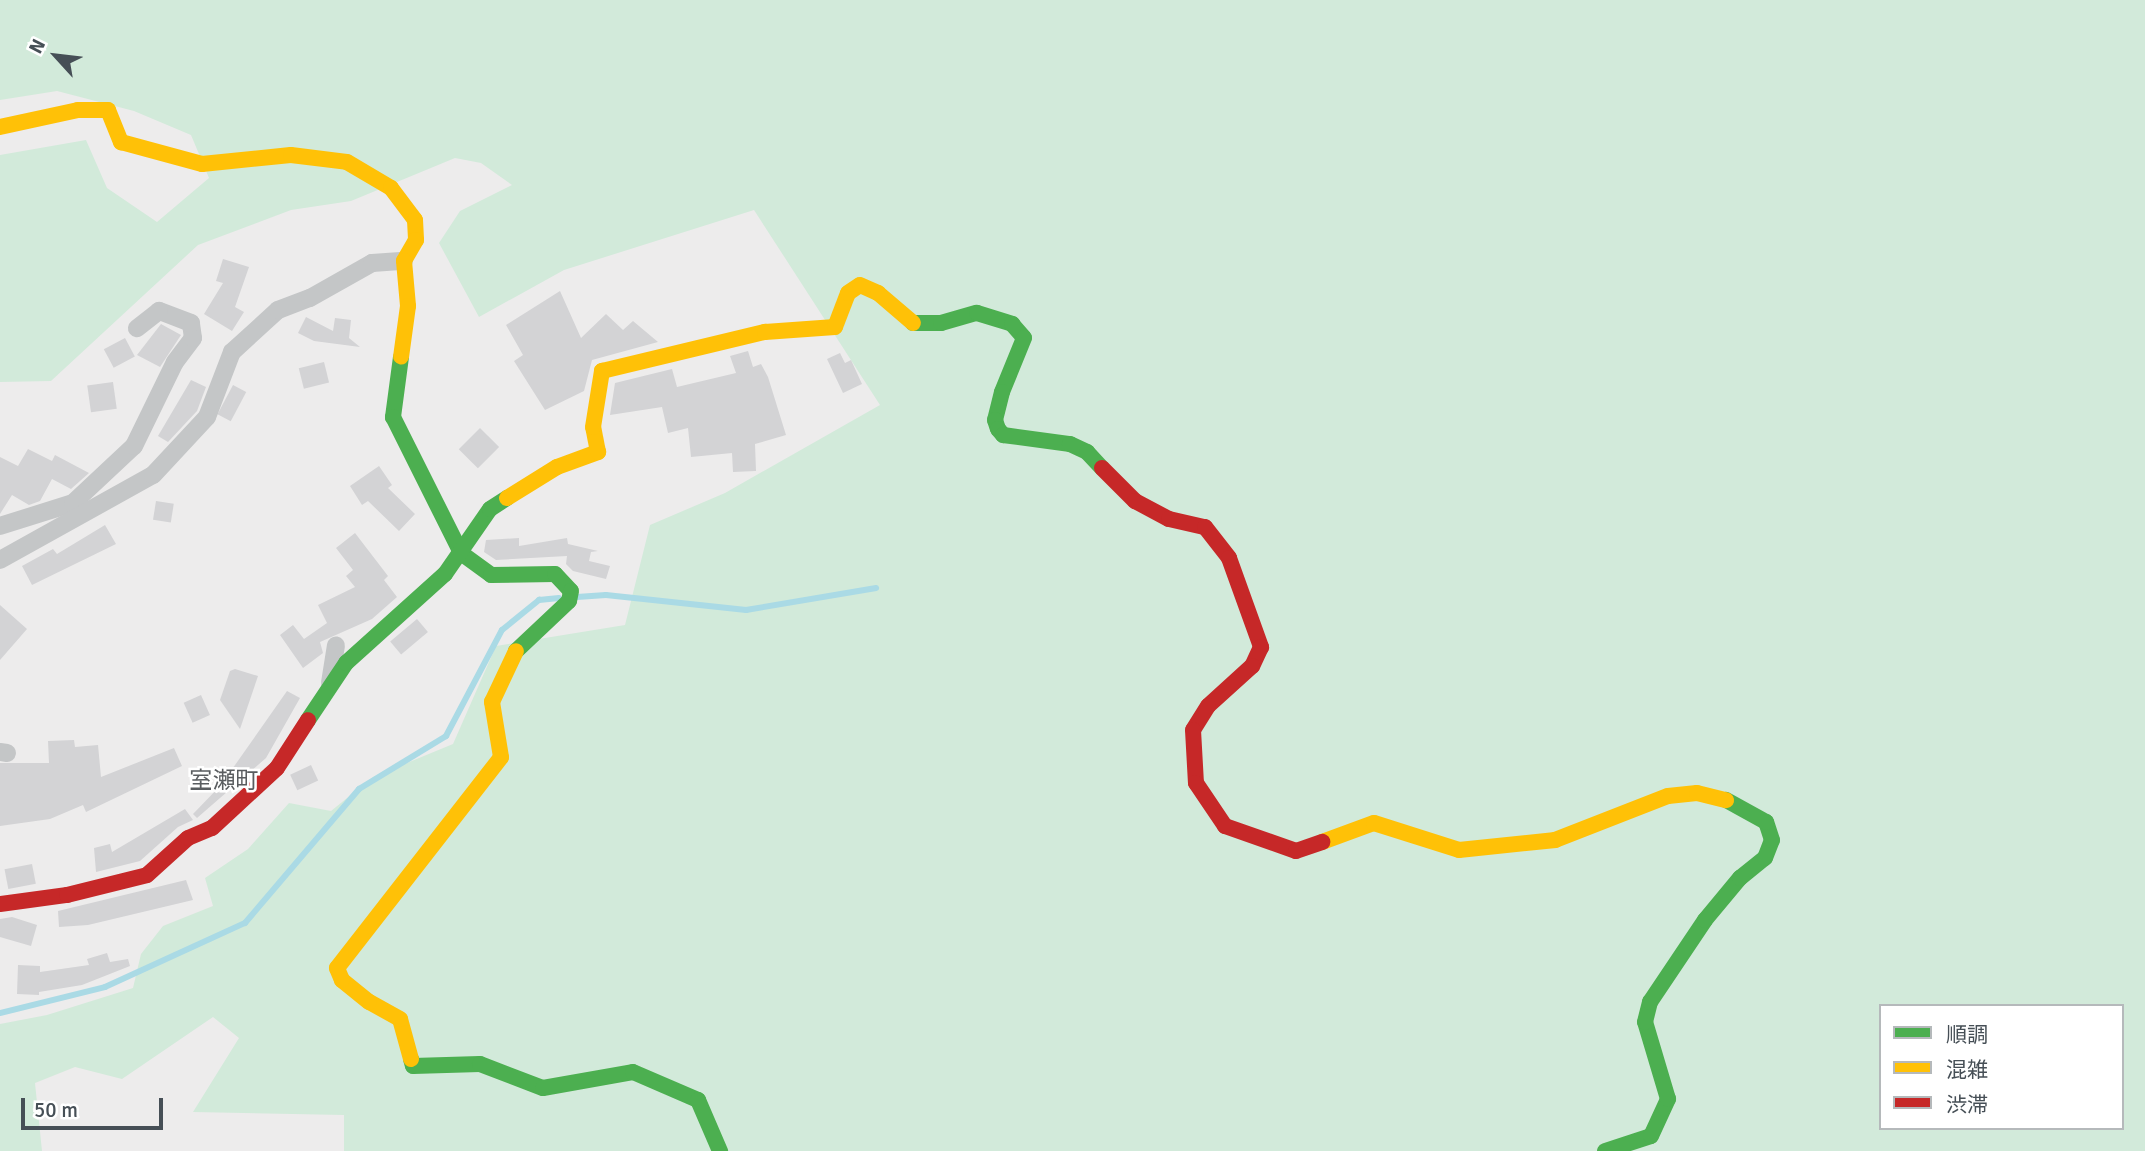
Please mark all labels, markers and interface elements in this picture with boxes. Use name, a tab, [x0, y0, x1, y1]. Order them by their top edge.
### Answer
north arrow	[21, 21, 91, 91]
text: N	[24, 35, 51, 58]
district label: 室瀬町	[190, 767, 258, 795]
legend	[1879, 1004, 2124, 1130]
text: 順調	[1946, 1022, 1988, 1048]
text: 混雑	[1946, 1057, 1988, 1083]
scale bar	[24, 1084, 166, 1128]
text: 渋滞	[1946, 1092, 1988, 1118]
text: 50 m	[34, 1097, 78, 1123]

